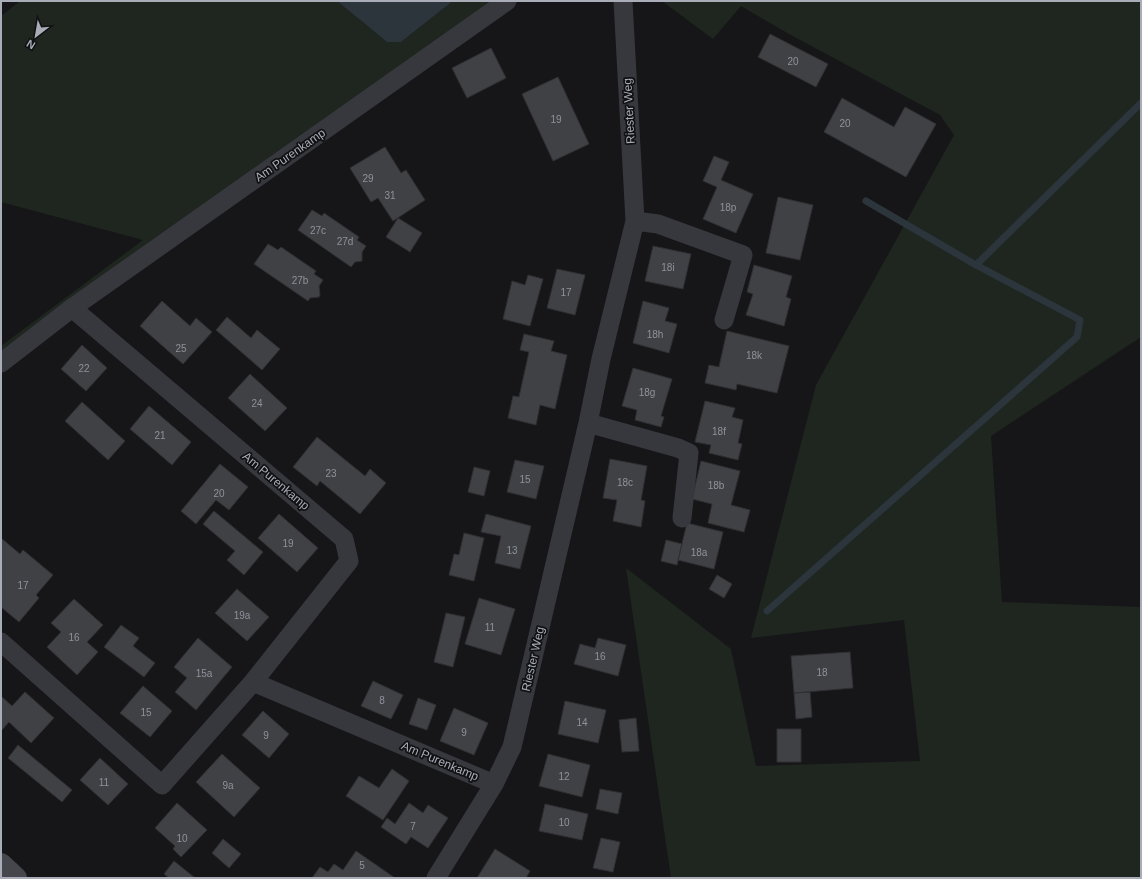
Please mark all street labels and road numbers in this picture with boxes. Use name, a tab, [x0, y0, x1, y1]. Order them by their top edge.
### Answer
street label: Riester Weg	[620, 78, 638, 144]
street label: Am Purenkamp	[252, 125, 328, 184]
street label: Am Purenkamp	[240, 449, 312, 513]
street label: Riester Weg	[519, 625, 547, 693]
street label: Am Purenkamp	[399, 738, 481, 784]

